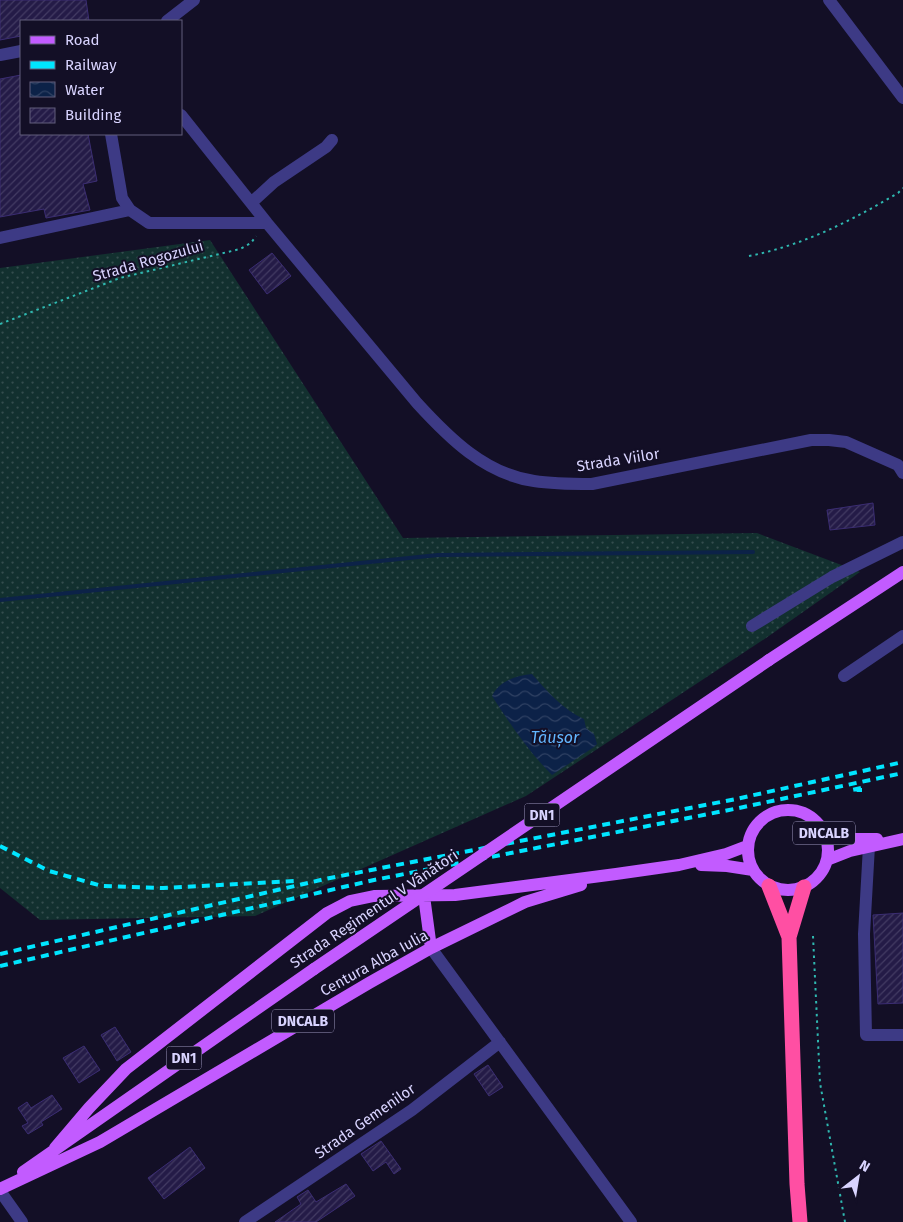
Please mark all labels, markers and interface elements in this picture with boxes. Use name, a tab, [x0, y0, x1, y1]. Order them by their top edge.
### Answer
legend	[20, 20, 182, 135]
text: Road	[65, 31, 100, 49]
text: Railway	[65, 56, 117, 74]
text: Water	[65, 81, 104, 99]
text: Building	[65, 106, 121, 124]
street label: Strada Rogozului	[91, 237, 205, 285]
street label: Strada Viilor	[575, 445, 661, 475]
water label: Tăușor	[531, 728, 580, 748]
road number: DN1	[524, 804, 560, 826]
road number: DNCALB	[793, 821, 855, 844]
street label: Strada Regimentul V Vânători	[287, 846, 461, 972]
street label: Centura Alba Iulia	[317, 926, 431, 1000]
road number: DNCALB	[272, 1009, 334, 1032]
road number: DN1	[166, 1046, 202, 1070]
street label: Strada Gemenilor	[311, 1079, 419, 1162]
north arrow	[833, 1152, 883, 1202]
text: N	[856, 1157, 873, 1176]

